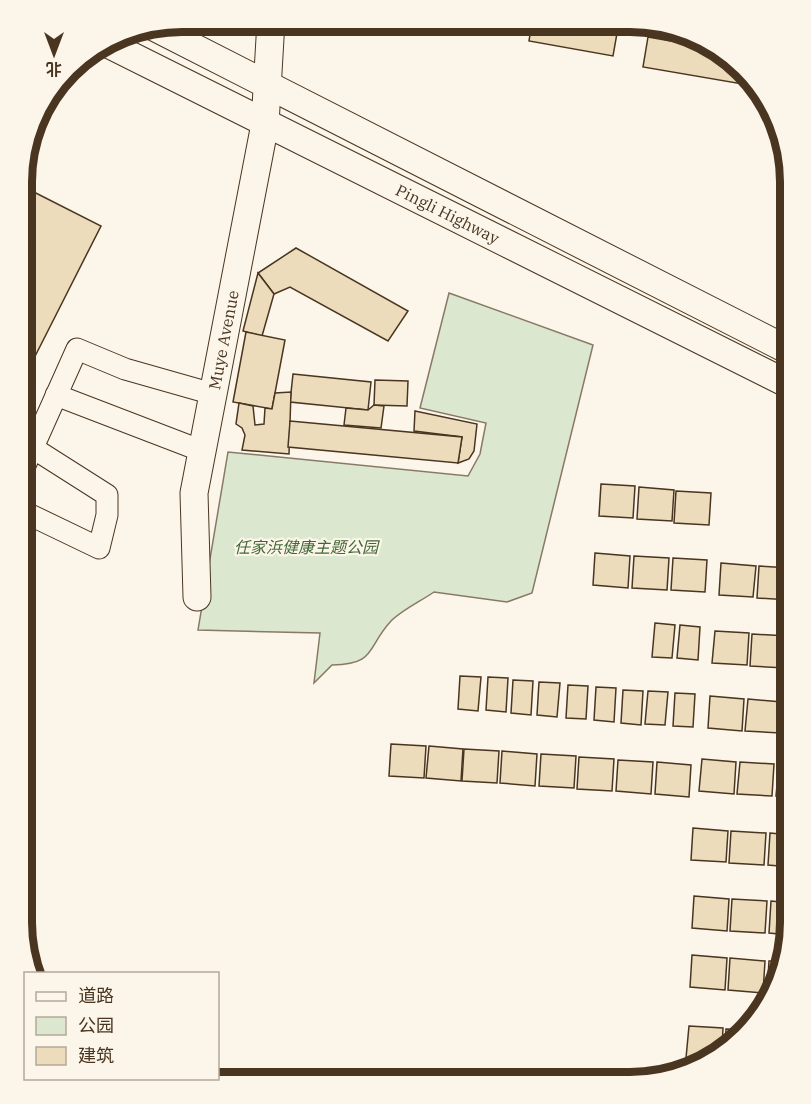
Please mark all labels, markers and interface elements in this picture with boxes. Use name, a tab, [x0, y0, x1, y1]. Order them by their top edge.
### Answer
north arrow	[24, 24, 84, 84]
text: 北	[46, 59, 62, 79]
street label: Pingli Highway	[393, 180, 503, 248]
street label: Muye Avenue	[204, 288, 243, 391]
park label: 任家浜健康主题公园	[234, 537, 380, 557]
legend	[24, 972, 219, 1080]
text: 道路	[78, 984, 114, 1007]
text: 公园	[78, 1014, 114, 1037]
text: 建筑	[78, 1044, 114, 1067]

